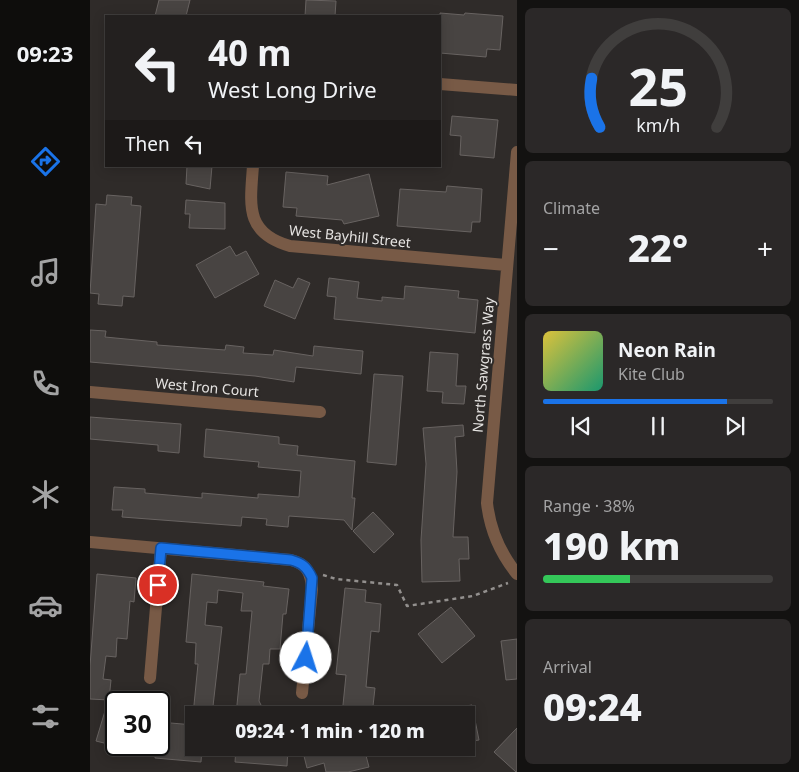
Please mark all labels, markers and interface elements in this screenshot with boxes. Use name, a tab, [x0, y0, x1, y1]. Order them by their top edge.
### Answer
text: 40 m	[208, 29, 291, 76]
icon: left	[125, 35, 190, 100]
text: 09:23	[17, 38, 73, 68]
text: 25	[628, 50, 688, 121]
text: West Long Drive	[208, 74, 377, 104]
text: km/h	[636, 113, 680, 137]
icon: left	[180, 130, 208, 158]
text: Then	[125, 131, 170, 157]
icon: directions	[28, 144, 63, 179]
text: Climate	[543, 197, 600, 219]
street label: West Bayhill Street	[288, 220, 412, 252]
text: 22°	[628, 221, 688, 273]
text: −	[543, 229, 559, 267]
text: +	[757, 229, 773, 267]
icon: music	[28, 255, 63, 290]
street label: North Sawgrass Way	[468, 296, 498, 433]
text: Neon Rain	[618, 337, 716, 363]
text: Kite Club	[618, 363, 685, 385]
icon: phone	[28, 366, 63, 401]
street label: West Iron Court	[154, 373, 260, 401]
icon: previous	[567, 412, 595, 440]
icon: pause	[644, 412, 672, 440]
icon: next	[721, 412, 749, 440]
icon: climate	[28, 477, 63, 512]
text: Range · 38%	[543, 495, 635, 517]
text: 190 km	[543, 519, 681, 571]
pin	[137, 564, 179, 606]
icon: arrive	[144, 571, 172, 599]
icon: car	[28, 588, 63, 623]
position arrow	[279, 631, 331, 683]
text: Arrival	[543, 656, 592, 678]
text: 09:24	[543, 680, 642, 732]
speed limit sign: 30	[105, 691, 170, 756]
icon: filters	[28, 699, 63, 734]
text: 09:24 · 1 min · 120 m	[235, 718, 425, 744]

